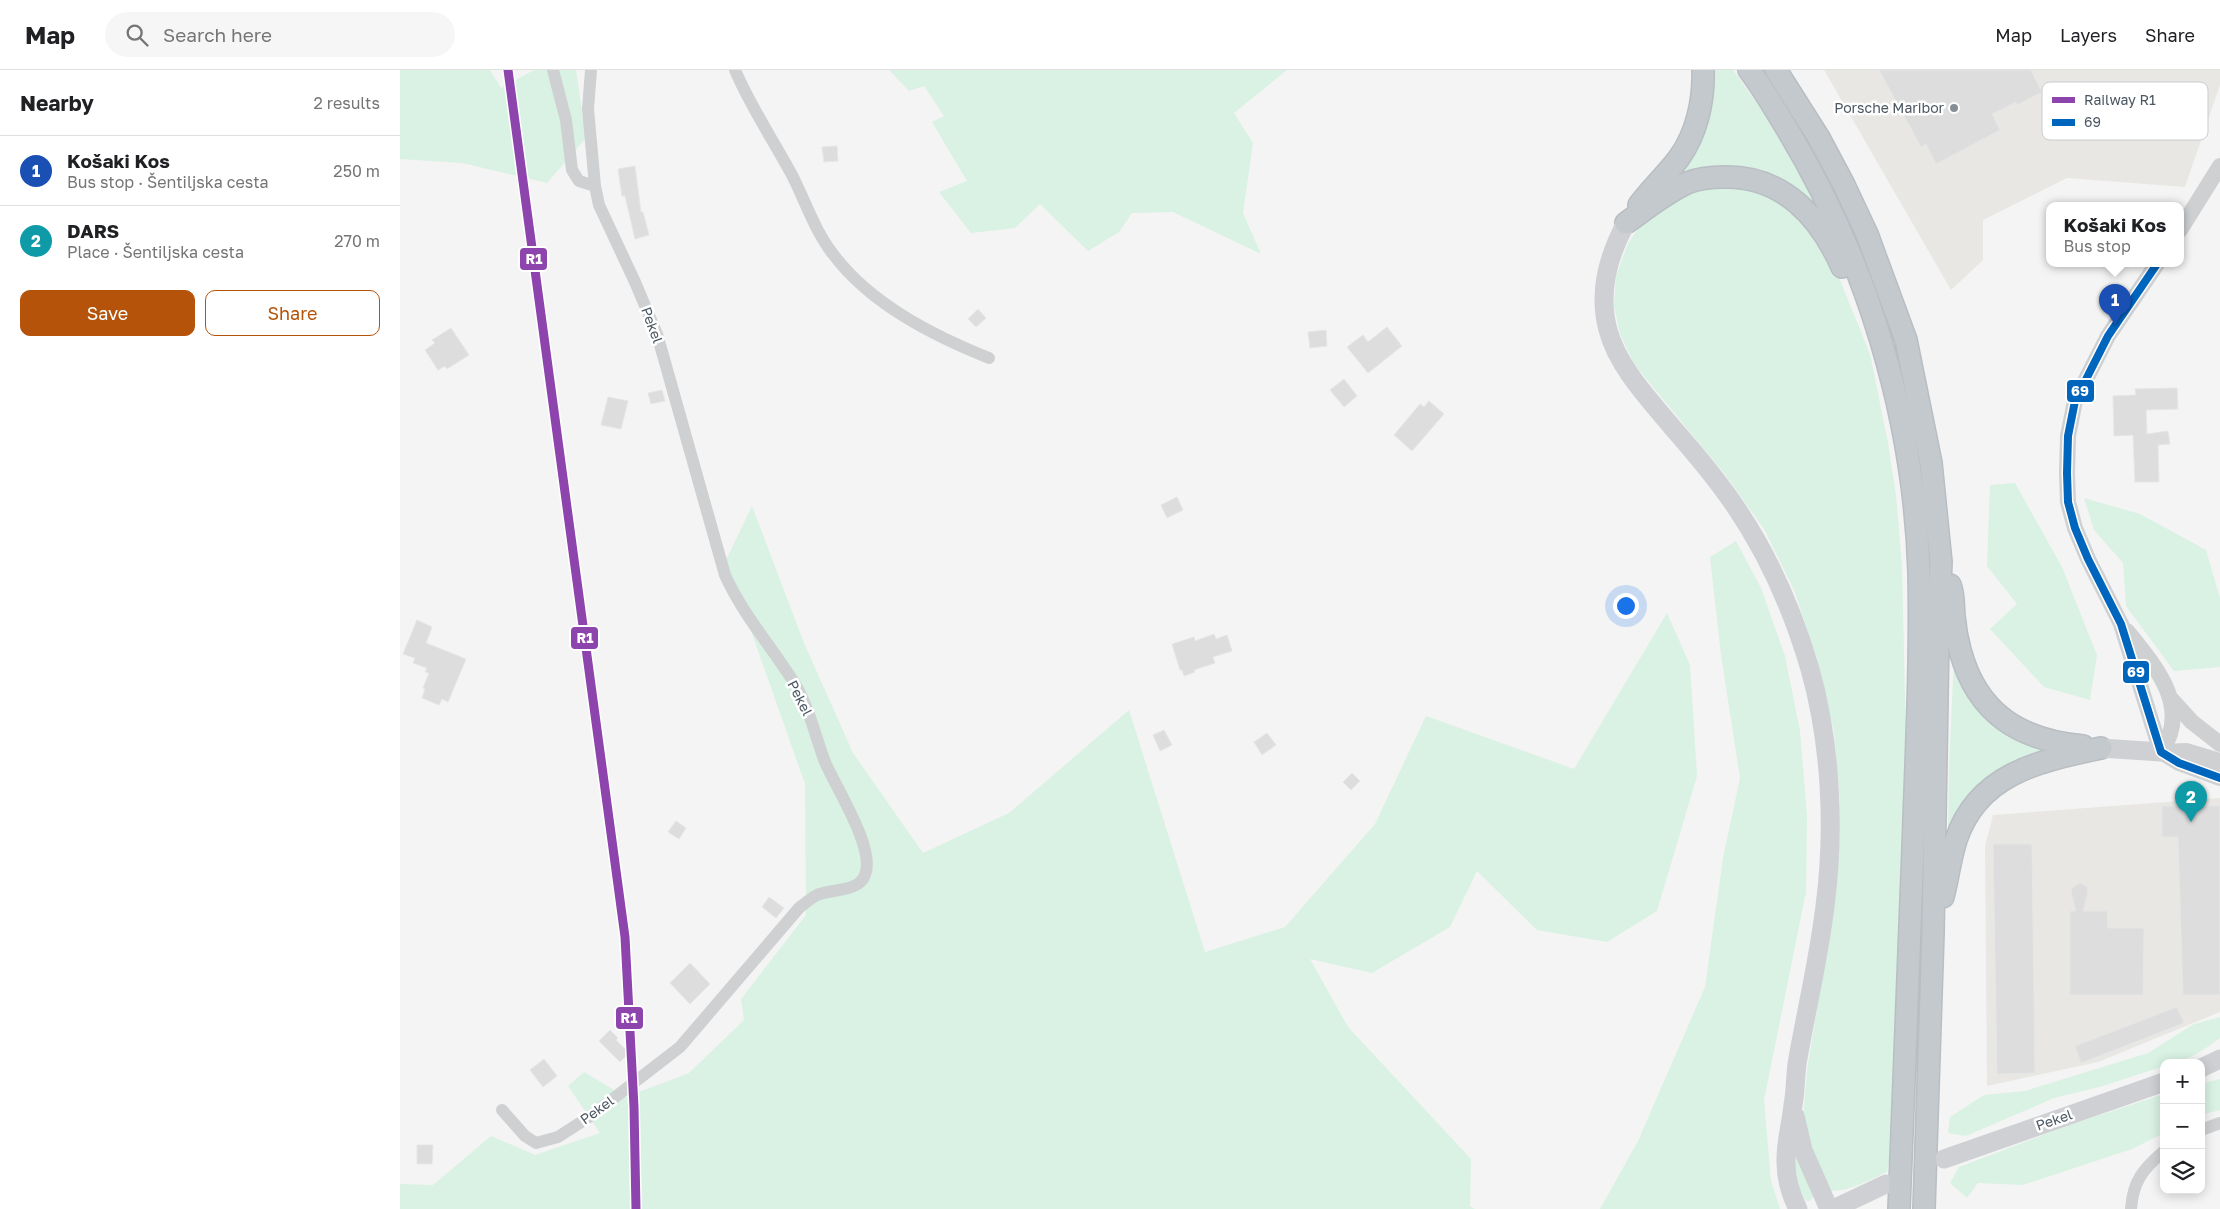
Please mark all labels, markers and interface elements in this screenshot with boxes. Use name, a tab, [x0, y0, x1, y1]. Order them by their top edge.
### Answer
search box	[105, 12, 455, 57]
text: Map	[25, 20, 75, 49]
icon: search	[123, 21, 151, 49]
text: Search here	[163, 23, 272, 46]
text: Map	[1995, 24, 2032, 46]
text: Layers	[2060, 24, 2117, 46]
text: Share	[2145, 24, 2195, 46]
legend	[2042, 82, 2208, 140]
text: Nearby	[20, 90, 94, 116]
text: Railway R1	[2084, 91, 2156, 108]
text: 2 results	[314, 93, 380, 113]
place label: Porsche Maribor	[1834, 99, 1945, 116]
marker: Porsche Maribor	[1948, 102, 1960, 114]
text: 69	[2084, 113, 2101, 130]
text: Košaki Kos	[67, 149, 170, 172]
text: 1	[32, 161, 40, 181]
text: 250 m	[333, 161, 380, 181]
text: Bus stop · Šentiljska cesta	[67, 172, 269, 192]
popup	[2046, 202, 2184, 267]
text: Košaki Kos	[2064, 213, 2166, 236]
text: DARS	[67, 219, 119, 242]
text: 2	[31, 231, 41, 251]
text: 270 m	[334, 231, 380, 251]
text: Bus stop	[2064, 236, 2131, 256]
text: Place · Šentiljska cesta	[67, 242, 244, 262]
line badge: R1	[519, 247, 548, 271]
text: R1	[526, 250, 542, 267]
pin: 1	[2099, 284, 2131, 325]
button: Save	[20, 290, 195, 336]
button: Share	[205, 290, 380, 336]
street label: Pekel	[638, 304, 667, 345]
line badge: 69	[2066, 379, 2095, 403]
text: 69	[2071, 382, 2089, 399]
your location	[1613, 593, 1639, 619]
line badge: R1	[570, 626, 599, 650]
text: R1	[577, 629, 593, 646]
line badge: 69	[2122, 660, 2150, 684]
text: 69	[2127, 663, 2145, 680]
street label: Pekel	[784, 677, 817, 718]
pin: 2	[2175, 781, 2207, 822]
line badge: R1	[615, 1006, 644, 1030]
text: R1	[621, 1009, 637, 1026]
map controls	[2160, 1059, 2205, 1194]
button: +	[2160, 1059, 2205, 1104]
street label: Pekel	[577, 1092, 617, 1127]
button: −	[2160, 1104, 2205, 1149]
street label: Pekel	[2033, 1105, 2074, 1134]
button: layers	[2160, 1149, 2205, 1194]

